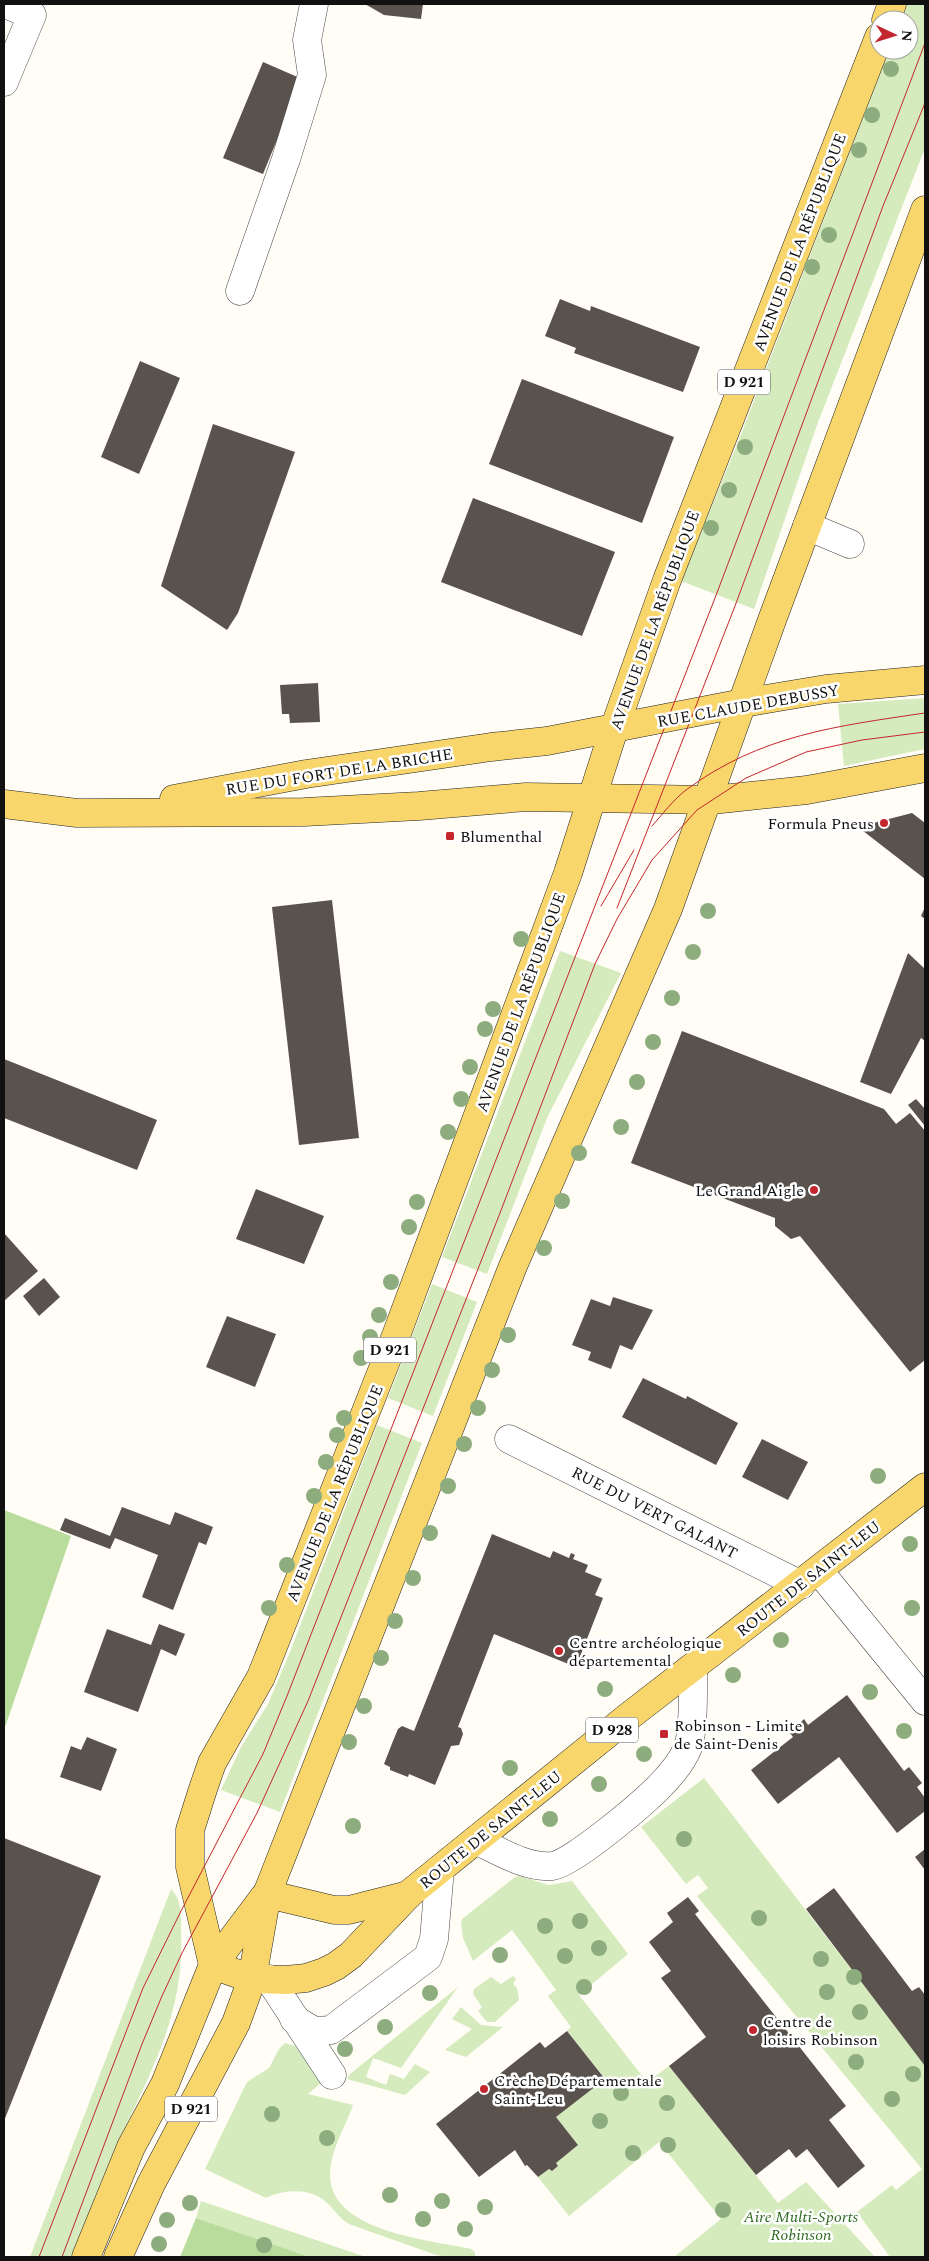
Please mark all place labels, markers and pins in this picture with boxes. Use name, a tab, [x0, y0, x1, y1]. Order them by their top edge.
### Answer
place label: Formula Pneus	[767, 812, 874, 836]
marker: Formula Pneus	[878, 817, 890, 829]
place label: Blumenthal	[460, 825, 542, 849]
marker: Blumenthal	[444, 830, 456, 842]
place label: Le Grand Aigle	[695, 1179, 804, 1203]
marker: Le Grand Aigle	[808, 1184, 820, 1196]
place label: Centre archéologique départemental	[569, 1631, 722, 1673]
marker: Centre archéologique départemental	[553, 1645, 565, 1657]
place label: Robinson - Limite de Saint-Denis	[674, 1714, 803, 1756]
marker: Robinson - Limite de Saint-Denis	[658, 1728, 670, 1740]
place label: Centre de loisirs Robinson	[763, 2010, 878, 2052]
marker: Centre de loisirs Robinson	[747, 2024, 759, 2036]
place label: Crèche Départementale Saint-Leu	[494, 2069, 662, 2111]
marker: Crèche Départementale Saint-Leu	[478, 2083, 490, 2095]

